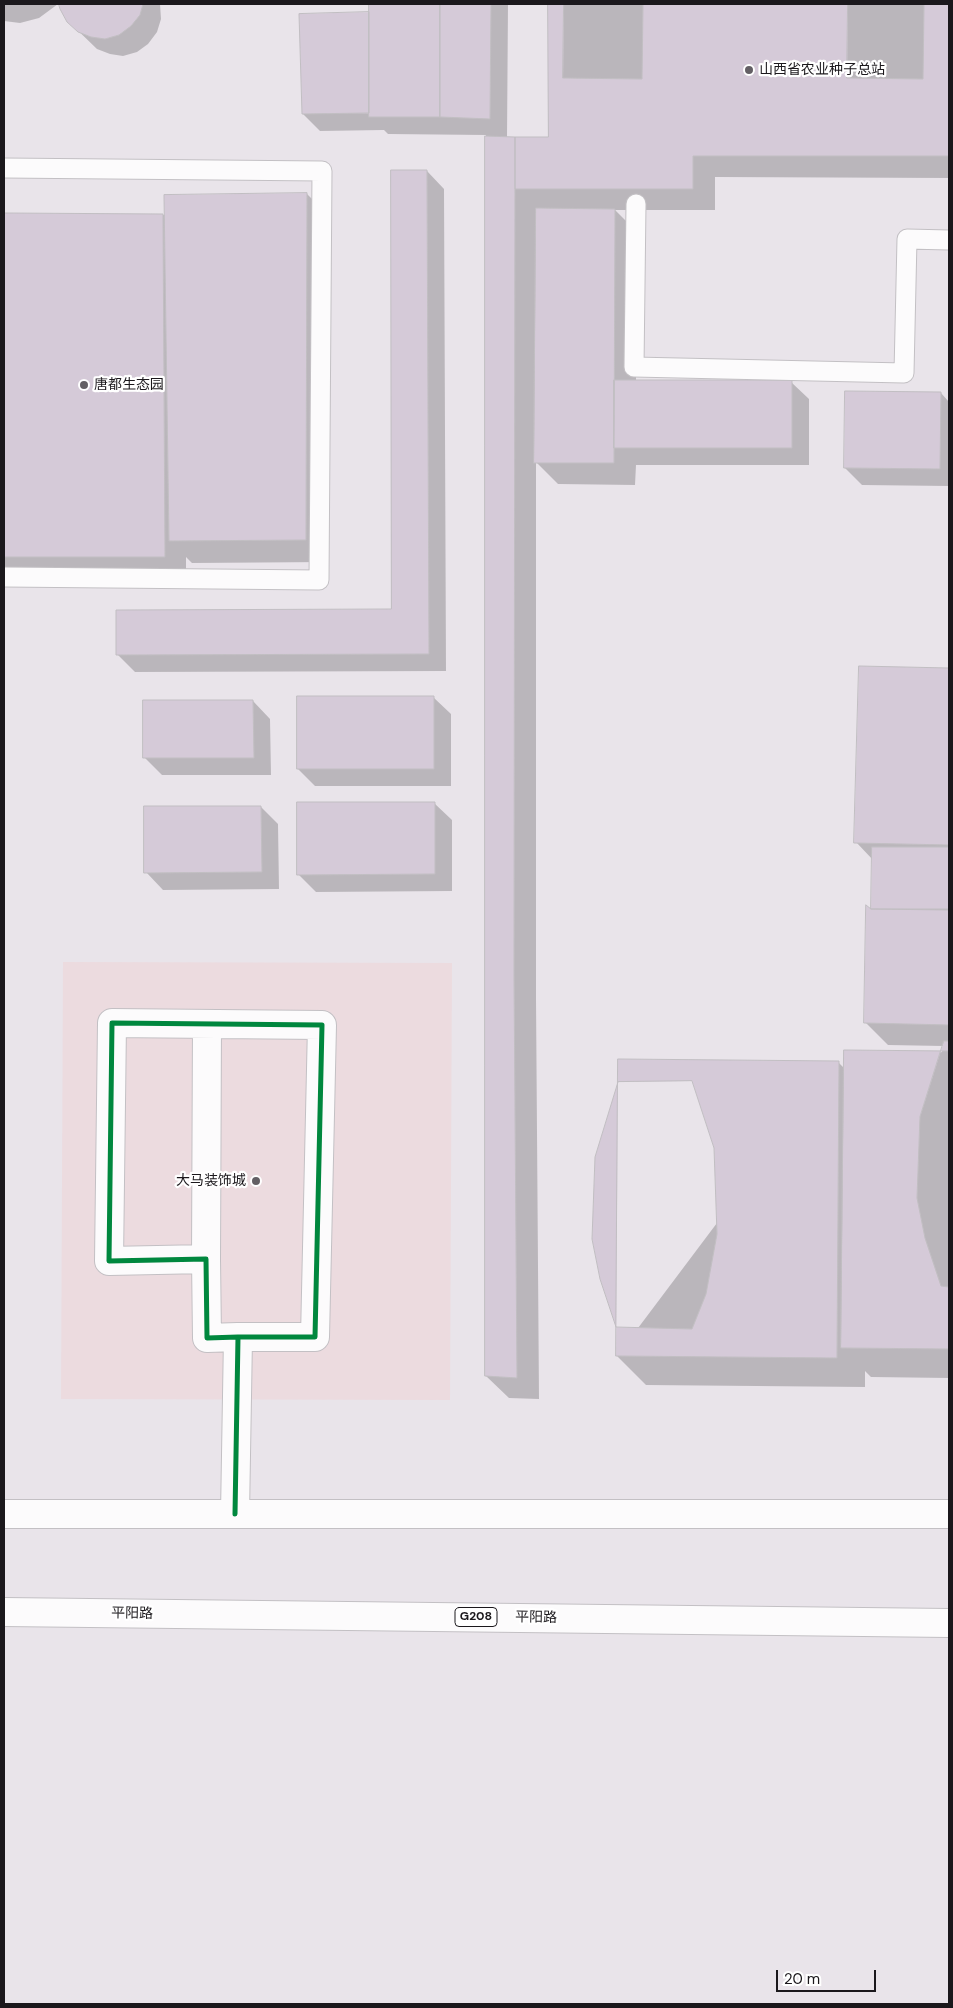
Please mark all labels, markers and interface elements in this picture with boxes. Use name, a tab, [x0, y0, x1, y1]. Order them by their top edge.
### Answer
place label: 山西省农业种子总站	[759, 62, 885, 78]
marker: 山西省农业种子总站	[743, 64, 755, 76]
place label: 唐都生态园	[94, 377, 164, 393]
marker: 唐都生态园	[78, 379, 90, 391]
place label: 大马装饰城	[176, 1173, 246, 1189]
marker: 大马装饰城	[250, 1175, 262, 1187]
street label: 平阳路	[111, 1605, 153, 1623]
road number: G208	[455, 1608, 497, 1626]
street label: 平阳路	[515, 1609, 557, 1627]
scale bar	[778, 1960, 878, 1992]
text: 20 m	[784, 1969, 820, 1989]

